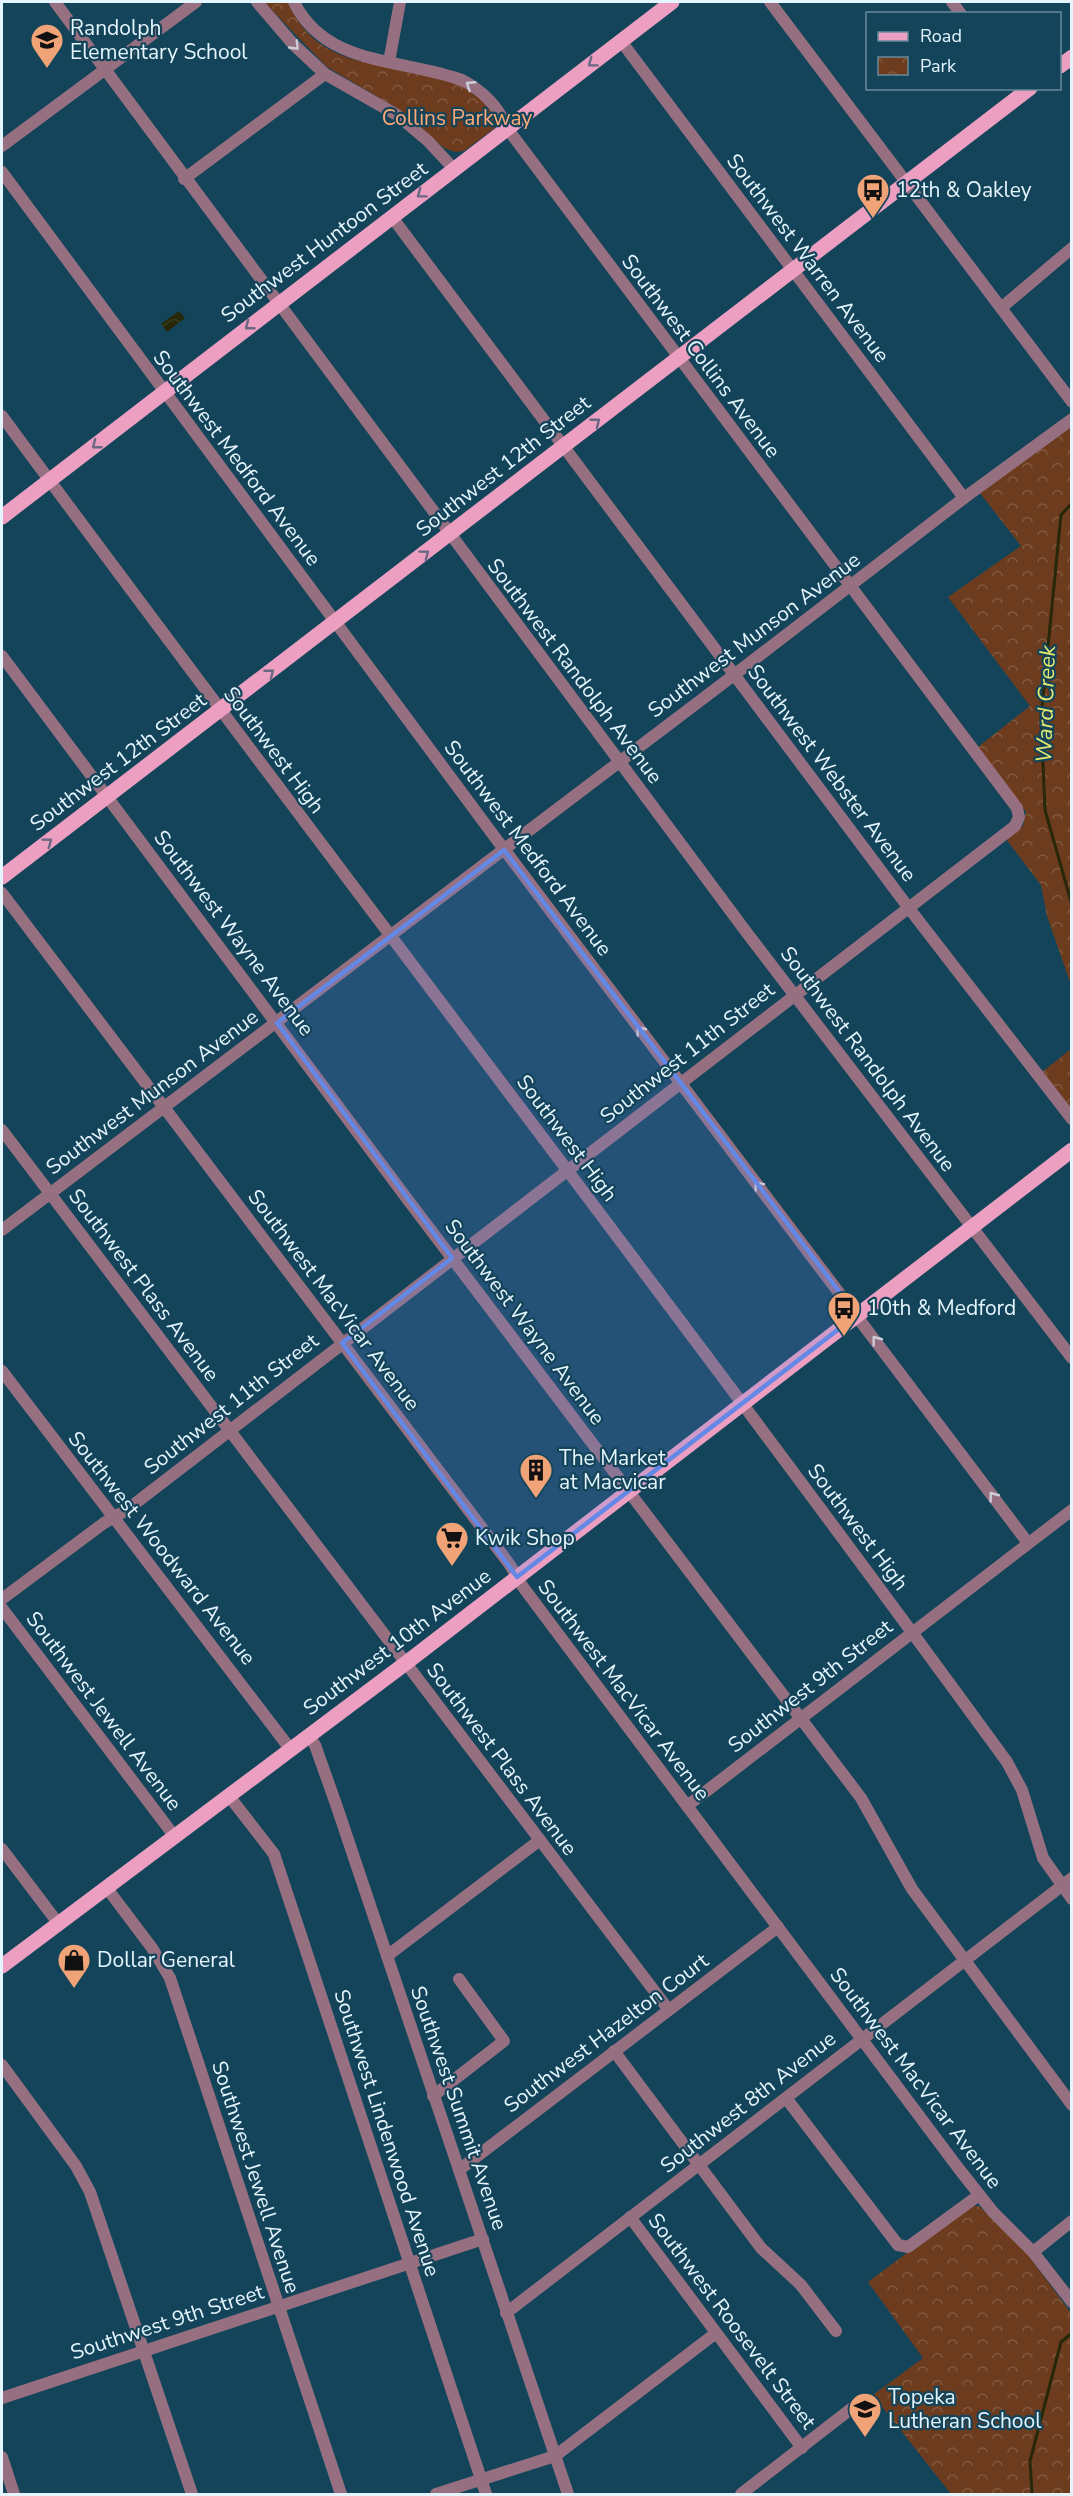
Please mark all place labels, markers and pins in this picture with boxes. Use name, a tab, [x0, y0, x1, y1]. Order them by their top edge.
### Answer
place label: Randolph Elementary School	[70, 14, 248, 66]
school or university icon: Randolph Elementary School	[29, 22, 65, 69]
bus stop icon: 12th & Oakley	[855, 172, 891, 219]
place label: 12th & Oakley	[896, 176, 1032, 204]
bus stop icon: 10th & Medford	[826, 1290, 862, 1337]
place label: 10th & Medford	[867, 1294, 1016, 1322]
place label: The Market at Macvicar	[559, 1444, 666, 1496]
building icon: The Market at Macvicar	[518, 1452, 554, 1499]
supermarket icon: Kwik Shop	[434, 1520, 470, 1567]
place label: Kwik Shop	[475, 1524, 575, 1552]
shop icon: Dollar General	[56, 1942, 92, 1989]
place label: Dollar General	[97, 1946, 236, 1974]
place label: Topeka Lutheran School	[888, 2383, 1042, 2435]
school or university icon: Topeka Lutheran School	[847, 2391, 883, 2438]

